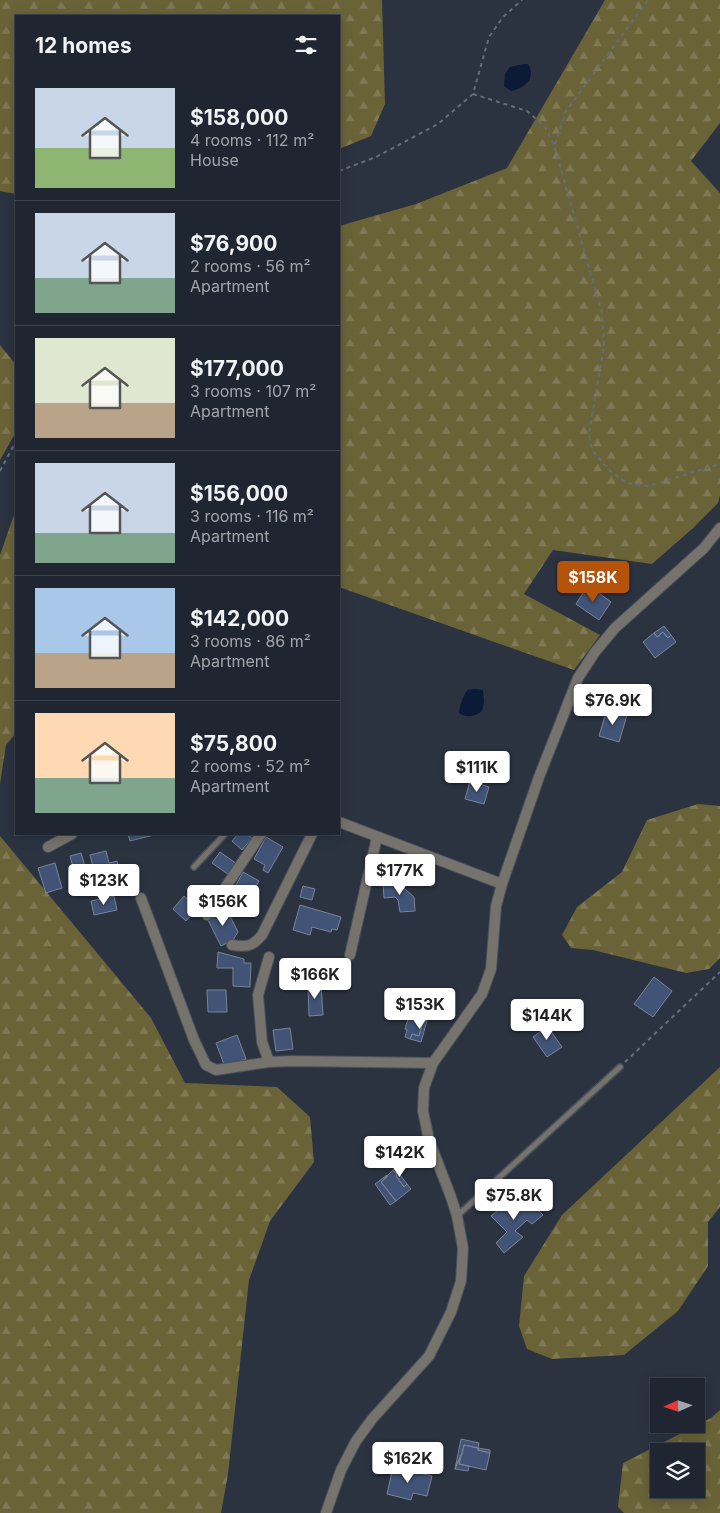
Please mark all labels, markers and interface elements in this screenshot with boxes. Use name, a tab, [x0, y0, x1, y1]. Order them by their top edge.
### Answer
icon: filters	[292, 31, 320, 59]
text: 12 homes	[35, 33, 132, 58]
text: $158,000	[190, 105, 288, 130]
icon: home	[75, 108, 135, 168]
text: 4 rooms · 112 m²	[190, 130, 314, 150]
text: House	[190, 150, 239, 170]
text: $76,900	[190, 231, 277, 256]
icon: home	[75, 233, 135, 293]
text: 2 rooms · 56 m²	[190, 256, 311, 276]
text: Apartment	[190, 276, 270, 296]
text: $177,000	[190, 356, 284, 381]
icon: home	[75, 358, 135, 418]
text: 3 rooms · 107 m²	[190, 381, 316, 401]
text: Apartment	[190, 401, 270, 421]
text: $156,000	[190, 481, 288, 506]
icon: home	[75, 483, 135, 543]
text: 3 rooms · 116 m²	[190, 506, 314, 526]
text: Apartment	[190, 526, 270, 546]
pin: $158K	[558, 560, 628, 603]
text: $158K	[568, 567, 618, 587]
text: $142,000	[190, 606, 289, 631]
icon: home	[75, 608, 135, 668]
text: 3 rooms · 86 m²	[190, 631, 311, 651]
text: Apartment	[190, 651, 270, 671]
pin: $76.9K	[572, 684, 654, 726]
text: $76.9K	[585, 690, 641, 710]
text: $75,800	[190, 731, 277, 756]
icon: home	[75, 733, 135, 793]
pin: $111K	[442, 750, 512, 793]
text: 2 rooms · 52 m²	[190, 756, 310, 776]
text: $111K	[456, 757, 498, 777]
text: Apartment	[190, 776, 270, 796]
pin: $177K	[365, 854, 435, 896]
text: $177K	[376, 860, 424, 880]
pin: $123K	[69, 864, 139, 906]
text: $123K	[79, 870, 129, 890]
pin: $156K	[188, 884, 258, 927]
text: $156K	[198, 891, 248, 911]
pin: $166K	[280, 958, 350, 1000]
text: $166K	[290, 964, 340, 984]
pin: $153K	[385, 988, 455, 1030]
text: $153K	[395, 994, 445, 1014]
pin: $144K	[512, 998, 582, 1041]
text: $144K	[522, 1005, 572, 1025]
pin: $142K	[365, 1136, 435, 1178]
text: $142K	[375, 1142, 425, 1162]
pin: $75.8K	[473, 1178, 555, 1221]
text: $75.8K	[486, 1185, 542, 1205]
north arrow	[650, 1378, 705, 1432]
map controls	[650, 1378, 705, 1498]
pin: $162K	[373, 1442, 443, 1484]
button: layers	[650, 1443, 705, 1498]
text: $162K	[383, 1448, 433, 1468]

